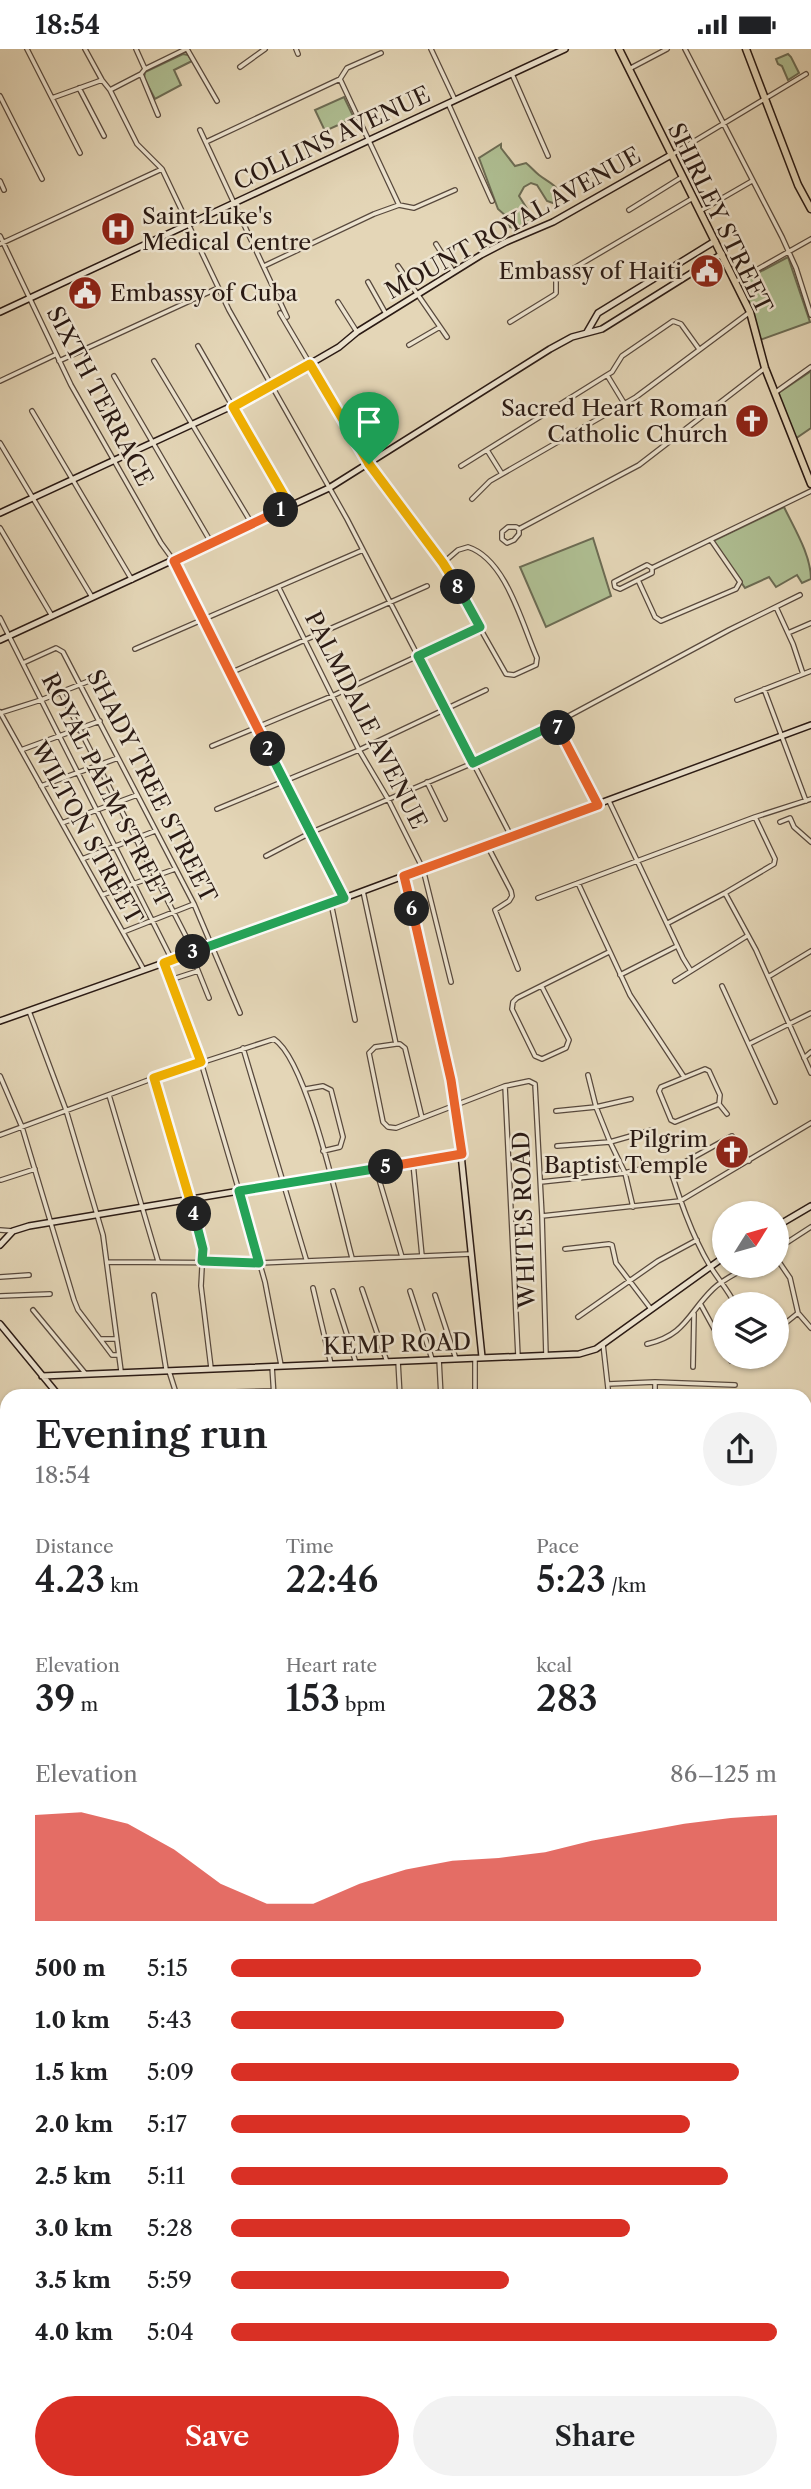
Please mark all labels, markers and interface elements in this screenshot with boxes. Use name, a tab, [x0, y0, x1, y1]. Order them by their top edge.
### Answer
text: 18:54	[35, 9, 100, 41]
street label: COLLINS AVENUE	[229, 80, 435, 196]
street label: SHIRLEY STREET	[662, 118, 779, 318]
street label: MOUNT ROYAL AVENUE	[380, 141, 646, 305]
place label: Saint Luke's Medical Centre	[142, 202, 311, 256]
hospital icon: Saint Luke's Medical Centre	[99, 210, 137, 248]
public building icon: Embassy of Haiti	[688, 252, 726, 290]
place label: Embassy of Haiti	[498, 257, 682, 285]
public building icon: Embassy of Cuba	[66, 274, 104, 312]
place label: Embassy of Cuba	[110, 279, 299, 307]
street label: SIXTH TERRACE	[41, 301, 159, 491]
pin	[339, 392, 399, 464]
place label: Sacred Heart Roman Catholic Church	[501, 394, 728, 448]
church icon: Sacred Heart Roman Catholic Church	[733, 402, 771, 440]
icon: arrive	[350, 403, 388, 441]
pin: 1	[264, 493, 298, 527]
text: 1	[276, 498, 285, 521]
pin: 8	[440, 569, 476, 605]
text: 8	[452, 575, 463, 598]
street label: PALMDALE AVENUE	[299, 606, 433, 834]
street label: SHADY TREE STREET	[81, 665, 223, 908]
street label: ROYAL PALM STREET	[36, 668, 179, 912]
pin: 7	[540, 711, 576, 745]
text: 7	[553, 716, 562, 739]
pin: 2	[250, 731, 286, 767]
street label: WILTON STREET	[25, 736, 149, 930]
text: 2	[262, 737, 273, 760]
pin: 6	[394, 891, 430, 927]
text: 6	[406, 897, 417, 920]
pin: 3	[176, 935, 210, 969]
text: 3	[187, 940, 198, 963]
place label: Pilgrim Baptist Temple	[544, 1125, 708, 1179]
street label: WHITES ROAD	[507, 1131, 541, 1310]
church icon: Pilgrim Baptist Temple	[713, 1133, 751, 1171]
pin: 5	[368, 1149, 404, 1185]
text: 5	[380, 1155, 391, 1178]
pin: 4	[176, 1197, 212, 1231]
north arrow	[712, 1201, 789, 1277]
map controls	[712, 1201, 789, 1369]
text: 4	[188, 1202, 199, 1225]
button: layers	[712, 1292, 789, 1369]
street label: KEMP ROAD	[322, 1327, 472, 1361]
text: Evening run	[35, 1411, 268, 1458]
button: share	[703, 1412, 777, 1486]
text: 18:54	[35, 1461, 91, 1489]
text: Distance	[35, 1535, 114, 1558]
text: Time	[286, 1535, 334, 1558]
text: Pace	[536, 1535, 579, 1558]
text: 4.23	[35, 1558, 105, 1601]
text: 22:46	[286, 1558, 378, 1601]
text: 5:23	[536, 1558, 606, 1601]
text: km	[105, 1574, 139, 1597]
text: /km	[606, 1574, 646, 1597]
text: Elevation	[35, 1654, 120, 1677]
text: Heart rate	[286, 1654, 377, 1677]
text: kcal	[536, 1654, 572, 1677]
text: 39	[35, 1677, 75, 1720]
text: 153	[286, 1677, 340, 1720]
text: 283	[536, 1677, 598, 1720]
text: m	[75, 1693, 98, 1716]
text: bpm	[340, 1693, 386, 1716]
text: Elevation	[35, 1760, 138, 1788]
text: 86–125 m	[670, 1760, 777, 1788]
text: 500 m	[35, 1954, 106, 1982]
text: 5:15	[147, 1954, 188, 1982]
text: 1.0 km	[35, 2006, 110, 2034]
text: 5:43	[147, 2006, 192, 2034]
text: 1.5 km	[35, 2058, 108, 2086]
text: 5:09	[147, 2058, 194, 2086]
text: 2.0 km	[35, 2110, 113, 2138]
text: 5:17	[147, 2110, 187, 2138]
text: 2.5 km	[35, 2162, 111, 2190]
text: 5:11	[147, 2162, 185, 2190]
text: 3.0 km	[35, 2214, 113, 2242]
text: 5:28	[147, 2214, 193, 2242]
text: 3.5 km	[35, 2266, 111, 2294]
text: 5:59	[147, 2266, 192, 2294]
text: 4.0 km	[35, 2318, 113, 2346]
text: 5:04	[147, 2318, 194, 2346]
button: Save	[35, 2396, 399, 2476]
button: Share	[413, 2396, 777, 2476]

